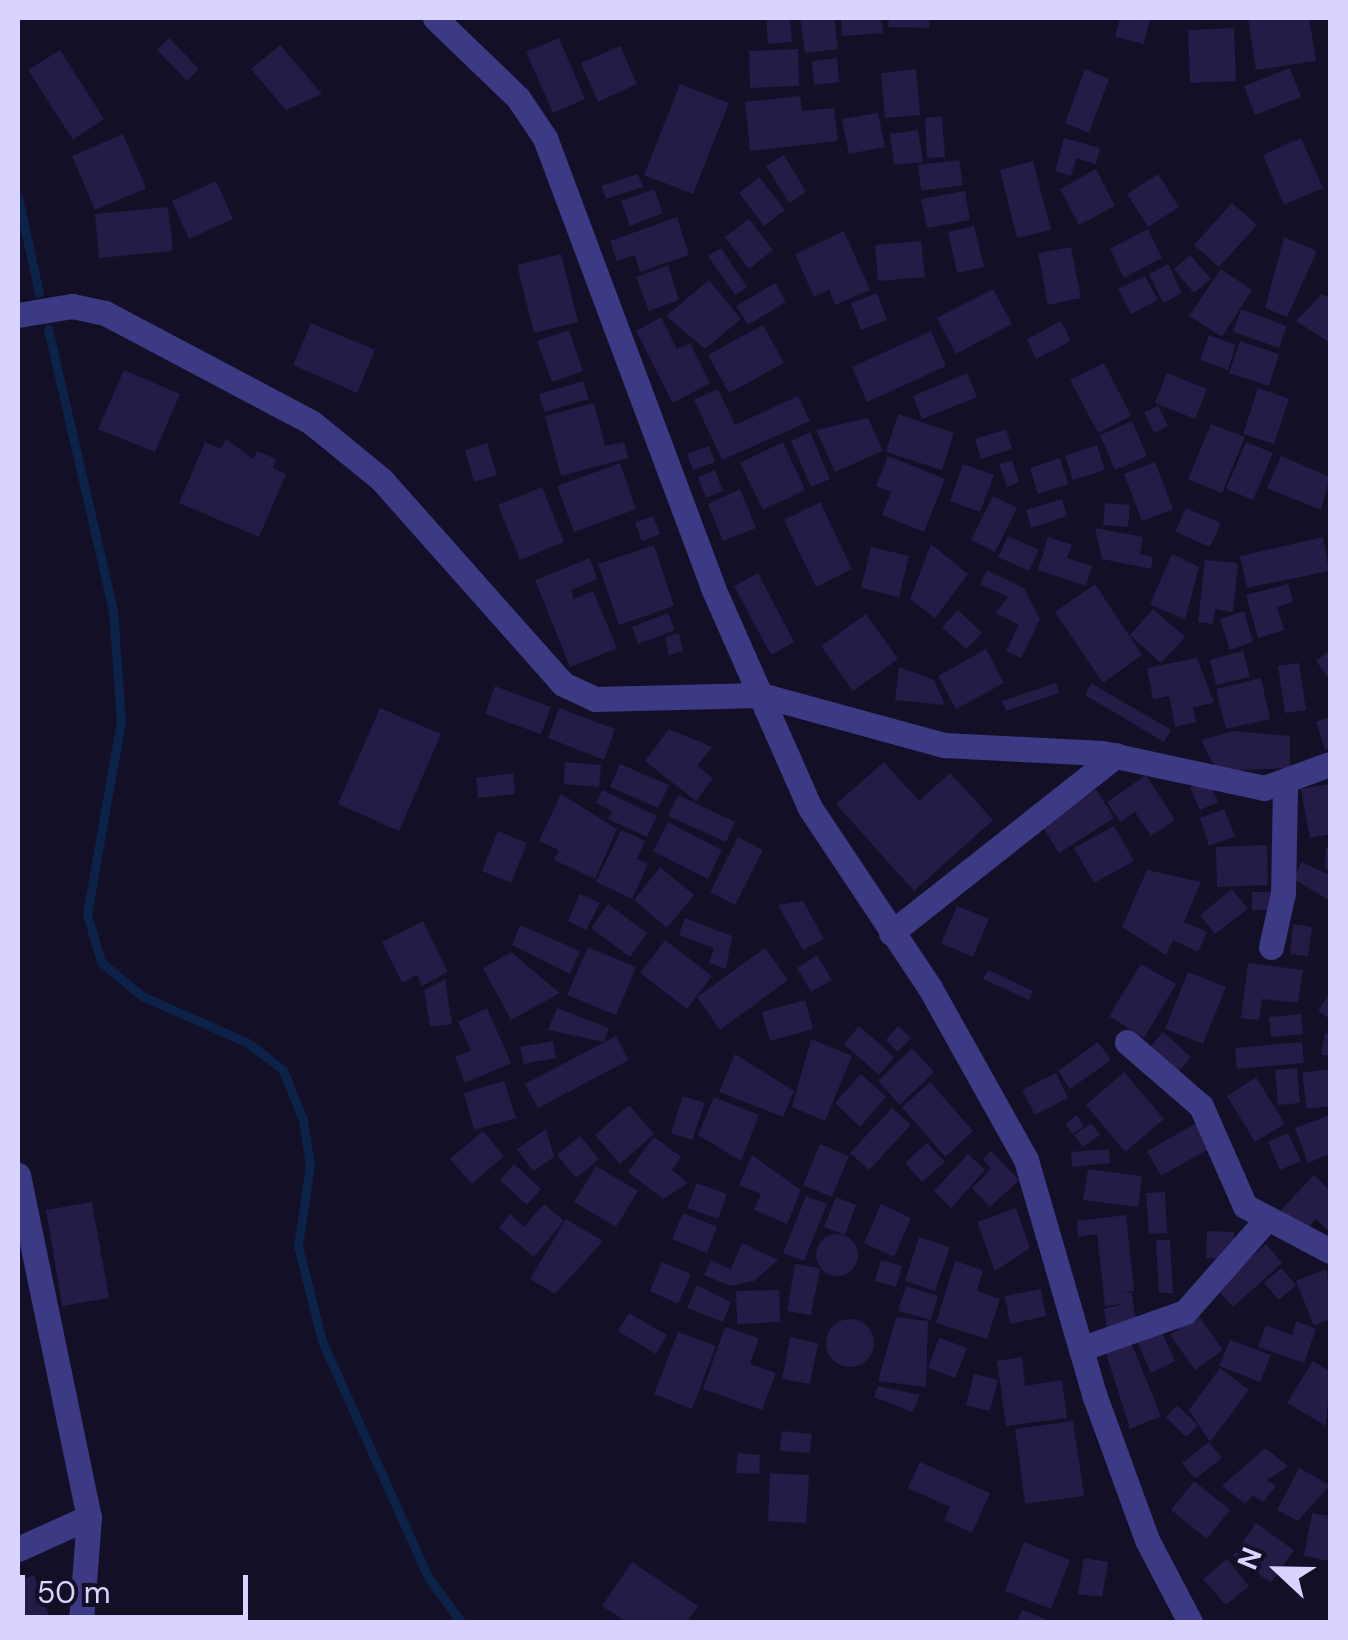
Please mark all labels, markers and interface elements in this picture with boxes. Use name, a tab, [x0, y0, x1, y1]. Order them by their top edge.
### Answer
north arrow	[1228, 1520, 1328, 1620]
text: N	[1229, 1542, 1271, 1575]
scale bar	[25, 1555, 252, 1617]
text: 50 m	[37, 1573, 111, 1612]

